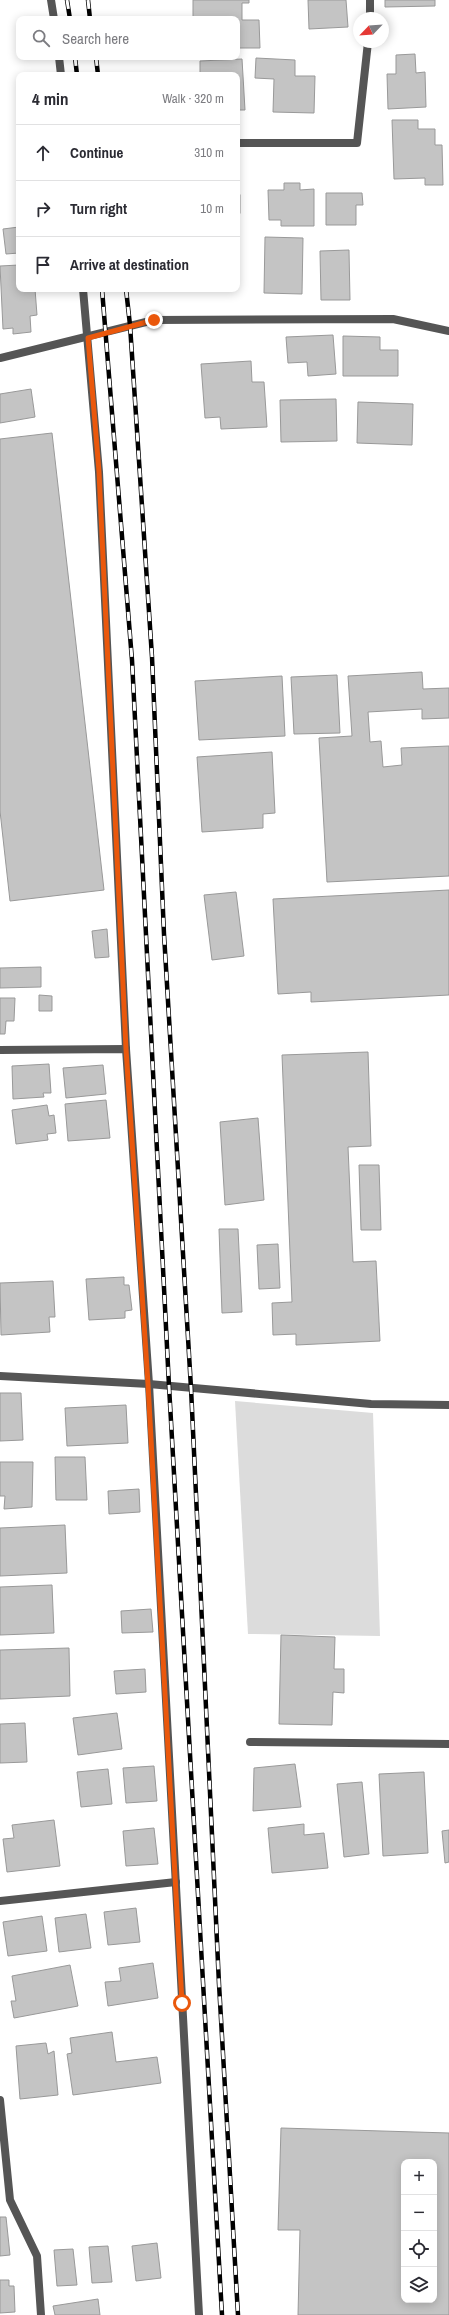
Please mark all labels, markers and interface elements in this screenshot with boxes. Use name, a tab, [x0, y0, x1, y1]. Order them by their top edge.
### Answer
north arrow	[353, 12, 389, 48]
search box	[16, 16, 240, 60]
icon: search	[30, 27, 52, 49]
text: Search here	[62, 28, 129, 49]
text: 4 min	[32, 87, 68, 110]
text: Walk · 320 m	[162, 90, 224, 107]
icon: ahead	[32, 142, 54, 164]
text: Continue	[70, 142, 123, 163]
text: 310 m	[194, 144, 224, 161]
icon: right	[32, 198, 54, 220]
text: Turn right	[70, 198, 127, 219]
text: 10 m	[200, 200, 224, 217]
icon: arrive	[32, 254, 54, 276]
text: Arrive at destination	[70, 254, 189, 275]
route end	[145, 311, 163, 329]
route start	[173, 1994, 191, 2012]
map controls	[401, 2159, 437, 2303]
button: +	[401, 2159, 437, 2195]
button: −	[401, 2195, 437, 2231]
button: locate	[401, 2231, 437, 2267]
button: layers	[401, 2267, 437, 2303]

